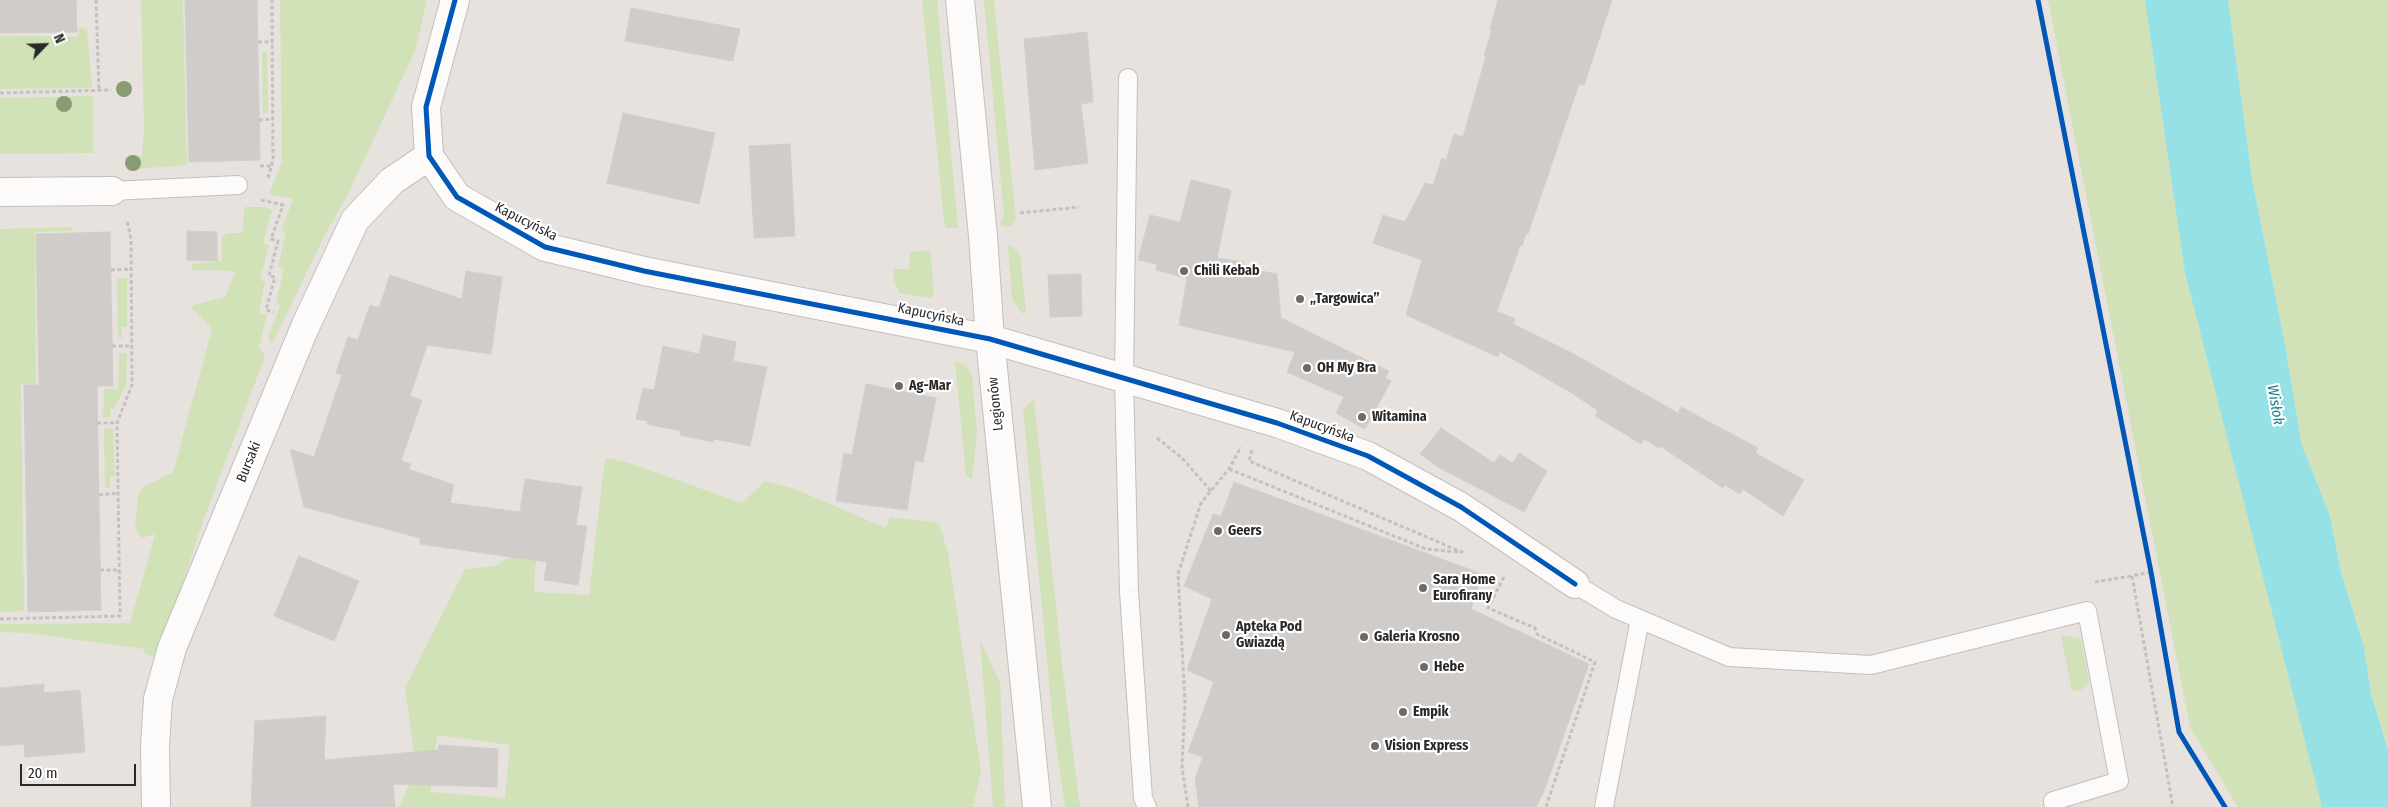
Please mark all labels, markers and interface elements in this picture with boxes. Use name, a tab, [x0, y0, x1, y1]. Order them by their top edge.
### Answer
north arrow	[20, 20, 70, 70]
text: N	[50, 31, 69, 46]
street label: Kapucyńska	[492, 199, 560, 245]
place label: Chili Kebab	[1194, 263, 1260, 279]
marker: Chili Kebab	[1178, 265, 1190, 277]
place label: „Targowica”	[1310, 291, 1380, 307]
marker: „Targowica”	[1294, 293, 1306, 305]
street label: Kapucyńska	[896, 300, 966, 330]
place label: OH My Bra	[1317, 360, 1376, 376]
marker: OH My Bra	[1301, 362, 1313, 374]
street label: Legionów	[985, 376, 1007, 432]
place label: Ag-Mar	[909, 378, 951, 394]
marker: Ag-Mar	[893, 380, 905, 392]
water label: Wisłok	[2263, 384, 2287, 426]
street label: Kapucyńska	[1287, 408, 1357, 446]
place label: Witamina	[1372, 409, 1427, 425]
marker: Witamina	[1356, 411, 1368, 423]
street label: Bursaki	[233, 439, 265, 485]
place label: Geers	[1228, 523, 1262, 539]
marker: Geers	[1212, 525, 1224, 537]
place label: Sara Home Eurofirany	[1433, 572, 1495, 604]
marker: Sara Home Eurofirany	[1417, 582, 1429, 594]
place label: Apteka Pod Gwiazdą	[1236, 619, 1302, 652]
marker: Apteka Pod Gwiazdą	[1220, 629, 1232, 641]
place label: Galeria Krosno	[1374, 629, 1460, 645]
marker: Galeria Krosno	[1358, 631, 1370, 643]
place label: Hebe	[1434, 659, 1464, 675]
marker: Hebe	[1418, 661, 1430, 673]
place label: Empik	[1413, 704, 1449, 720]
marker: Empik	[1397, 706, 1409, 718]
place label: Vision Express	[1385, 738, 1468, 754]
marker: Vision Express	[1369, 740, 1381, 752]
scale bar	[22, 754, 139, 786]
text: 20 m	[28, 764, 58, 782]

